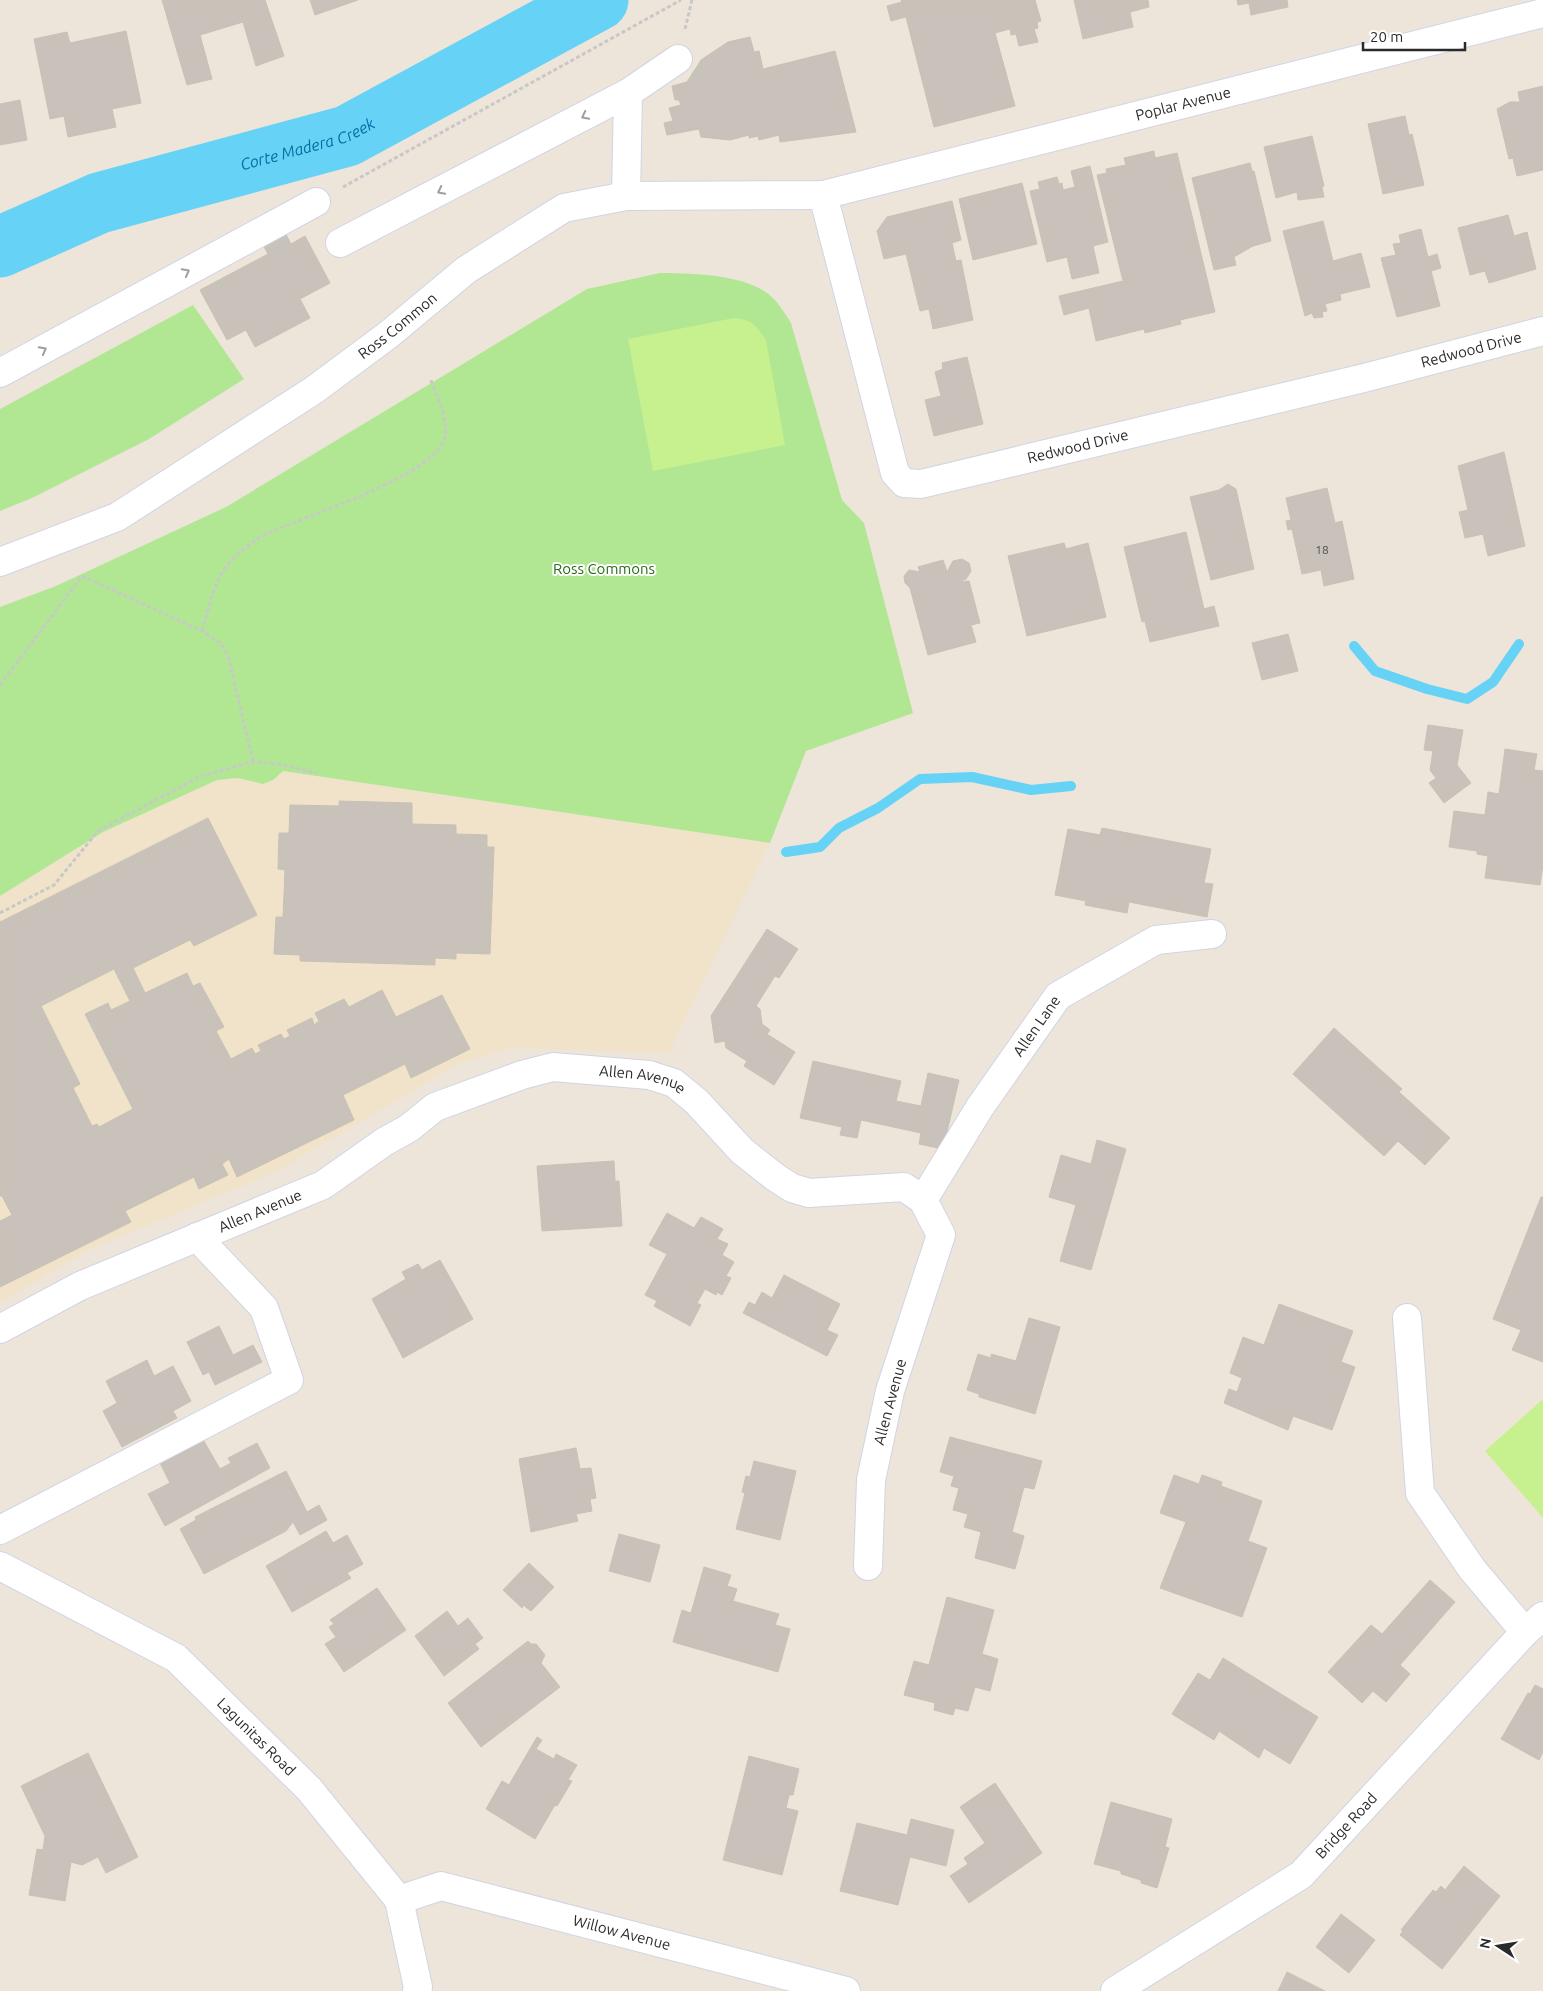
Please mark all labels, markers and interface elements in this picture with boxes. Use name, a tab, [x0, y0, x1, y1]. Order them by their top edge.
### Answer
scale bar	[1363, 20, 1466, 52]
text: 20 m	[1370, 28, 1403, 45]
street label: Poplar Avenue	[1133, 83, 1232, 124]
one-way arrow	[581, 110, 590, 120]
water label: Corte Madera Creek	[238, 113, 378, 173]
one-way arrow	[437, 185, 446, 195]
one-way arrow	[180, 269, 189, 279]
street label: Ross Common	[355, 289, 440, 362]
street label: Redwood Drive	[1419, 328, 1523, 371]
one-way arrow	[38, 346, 47, 356]
street label: Redwood Drive	[1026, 426, 1130, 466]
house number: 18	[1315, 543, 1329, 556]
park label: Ross Commons	[553, 560, 655, 577]
street label: Allen Lane	[1009, 992, 1064, 1059]
street label: Allen Avenue	[599, 1062, 689, 1097]
street label: Allen Avenue	[216, 1186, 304, 1235]
street label: Allen Avenue	[870, 1357, 909, 1447]
street label: Lagunitas Road	[214, 1694, 299, 1779]
street label: Bridge Road	[1312, 1789, 1380, 1862]
street label: Willow Avenue	[571, 1912, 672, 1953]
north arrow	[1473, 1921, 1523, 1971]
text: N	[1476, 1937, 1494, 1950]

